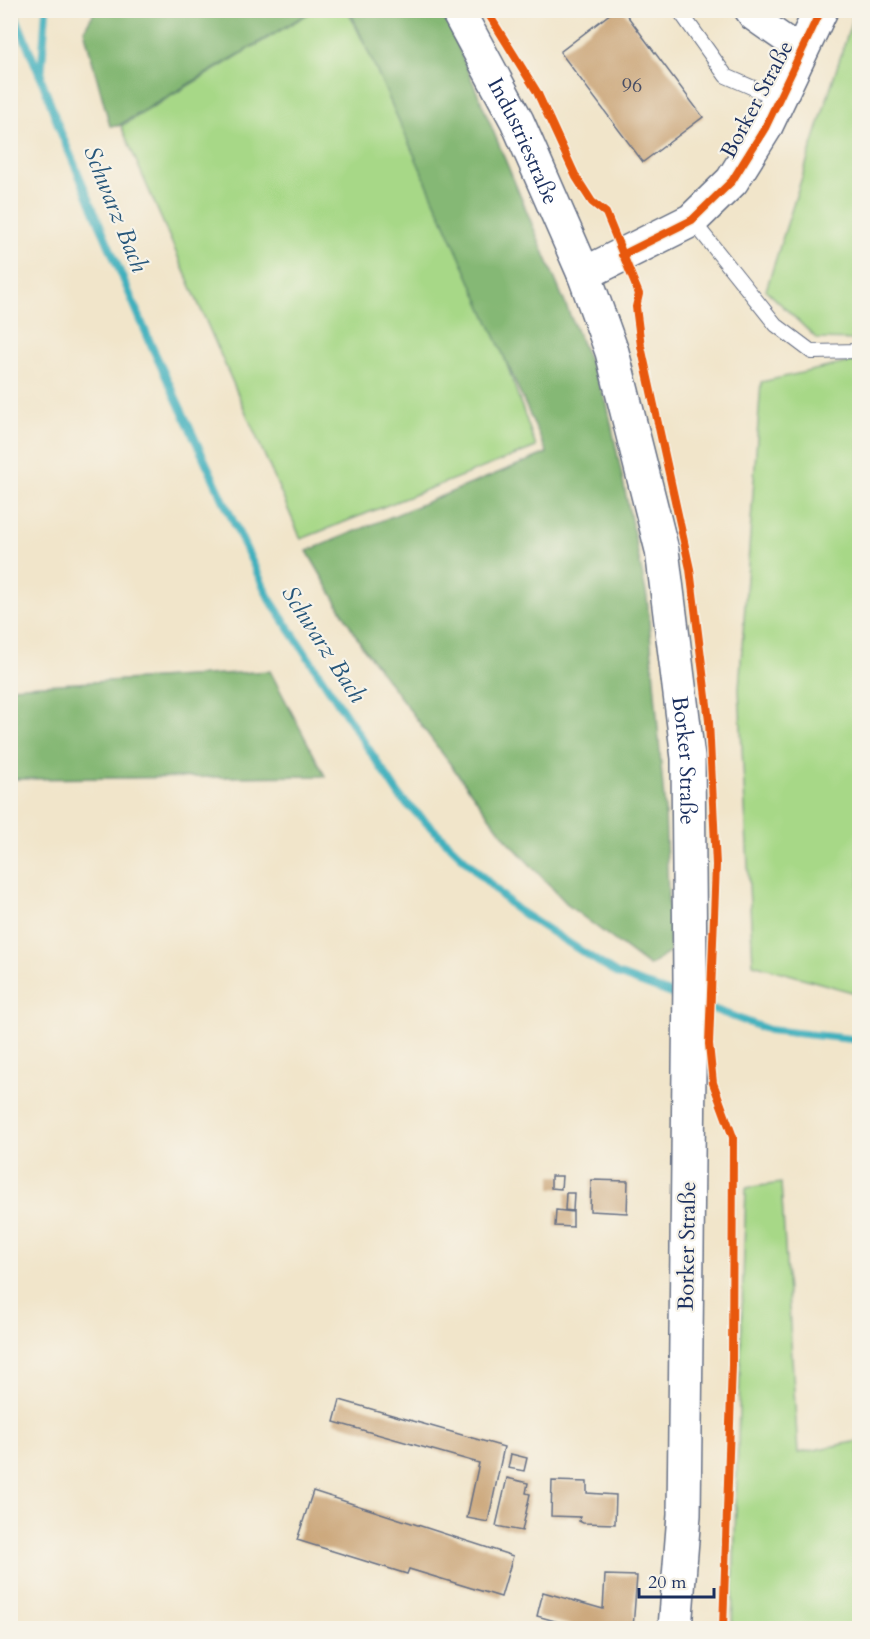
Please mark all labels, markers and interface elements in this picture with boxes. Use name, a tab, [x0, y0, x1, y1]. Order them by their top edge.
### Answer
street label: Borker Straße	[713, 35, 800, 164]
street label: Industriestraße	[480, 72, 566, 209]
house number: 96	[622, 72, 642, 99]
water label: Schwarz Bach	[75, 141, 156, 278]
water label: Schwarz Bach	[273, 579, 374, 710]
street label: Borker Straße	[664, 694, 703, 825]
street label: Borker Straße	[671, 1181, 703, 1311]
scale bar	[639, 1561, 714, 1599]
text: 20 m	[648, 1570, 687, 1595]

